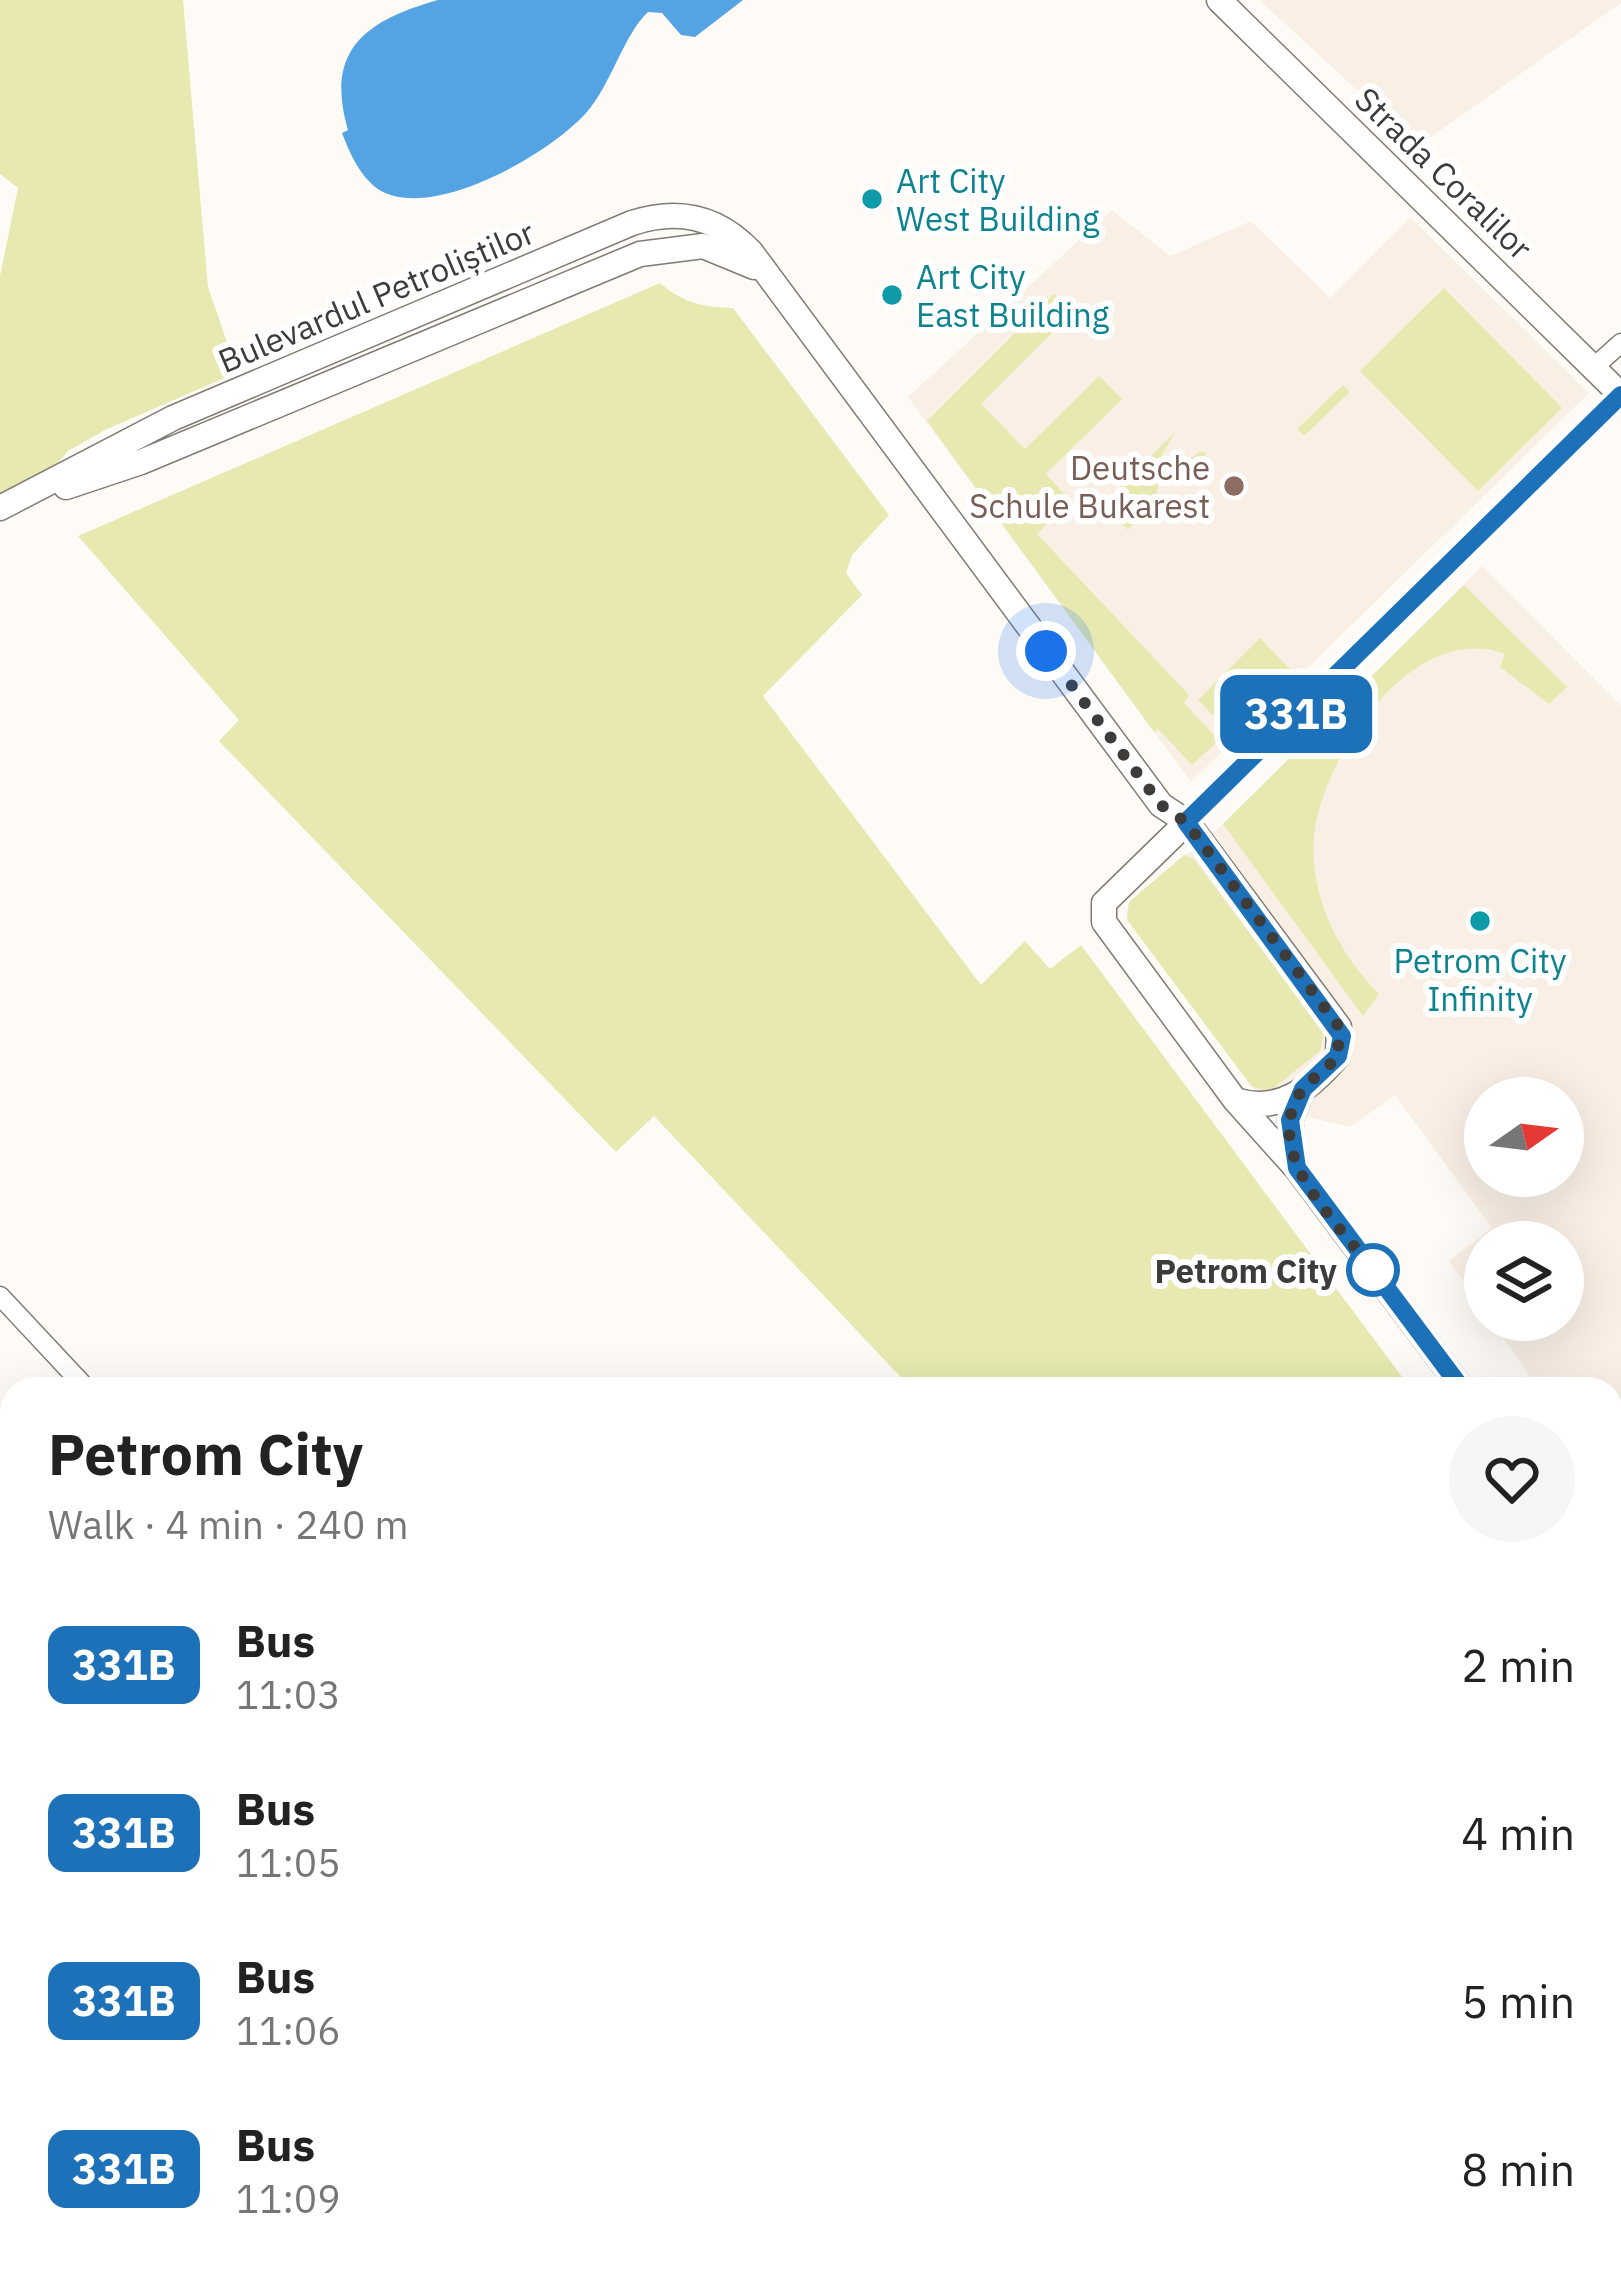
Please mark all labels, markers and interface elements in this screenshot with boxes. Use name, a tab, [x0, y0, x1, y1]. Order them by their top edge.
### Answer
street label: Strada Coralilor	[1346, 78, 1542, 268]
place label: Art City West Building	[896, 159, 1100, 240]
marker: Art City West Building	[859, 186, 885, 212]
street label: Bulevardul Petroliștilor	[211, 210, 541, 382]
place label: Art City East Building	[916, 255, 1110, 336]
marker: Art City East Building	[879, 282, 905, 308]
place label: Deutsche Schule Bukarest	[969, 446, 1210, 527]
marker: Deutsche Schule Bukarest	[1221, 473, 1247, 499]
your location	[1016, 621, 1076, 681]
line badge: 331B	[1212, 675, 1380, 753]
text: 331B	[1244, 686, 1348, 741]
marker: Petrom City Infinity	[1467, 908, 1493, 934]
place label: Petrom City Infinity	[1394, 939, 1566, 1020]
north arrow	[1464, 1077, 1584, 1197]
map controls	[1464, 1077, 1584, 1341]
button: layers	[1464, 1221, 1584, 1341]
marker: Petrom City	[1348, 1245, 1398, 1295]
place label: Petrom City	[1155, 1249, 1337, 1292]
button: heart	[1449, 1416, 1575, 1542]
text: Petrom City	[48, 1417, 363, 1491]
text: Walk · 4 min · 240 m	[48, 1499, 409, 1550]
text: Bus	[236, 1611, 315, 1669]
text: 2 min	[1461, 1636, 1575, 1694]
text: 331B	[72, 1637, 176, 1692]
text: 11:03	[236, 1669, 341, 1720]
text: Bus	[236, 1779, 315, 1837]
text: 4 min	[1461, 1804, 1575, 1862]
text: 331B	[72, 1805, 176, 1860]
text: 11:05	[236, 1837, 341, 1888]
text: Bus	[236, 1947, 315, 2005]
text: 5 min	[1461, 1972, 1575, 2030]
text: 331B	[72, 1973, 176, 2028]
text: 11:06	[236, 2005, 341, 2056]
text: Bus	[236, 2115, 315, 2173]
text: 8 min	[1461, 2140, 1575, 2198]
text: 331B	[72, 2141, 176, 2196]
text: 11:09	[236, 2173, 341, 2224]

